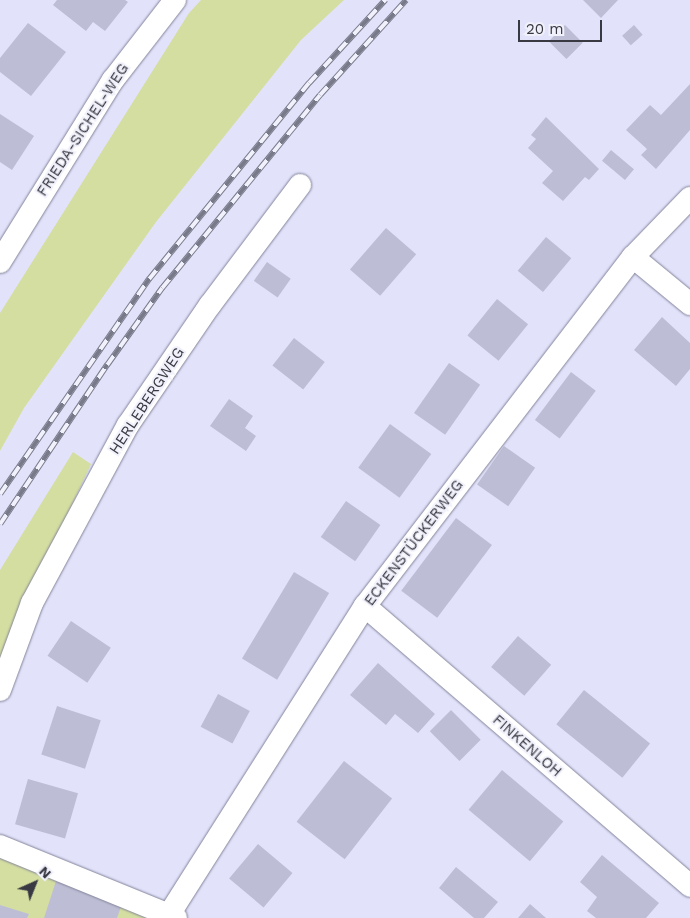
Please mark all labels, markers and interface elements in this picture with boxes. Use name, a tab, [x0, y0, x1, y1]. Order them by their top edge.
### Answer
scale bar	[520, 10, 604, 42]
text: 20 m	[526, 20, 564, 38]
street label: FRIEDA-SICHEL-WEG	[33, 60, 133, 200]
street label: HERLEBERGWEG	[106, 344, 188, 458]
street label: ECKENSTÜCKERWEG	[361, 476, 467, 610]
street label: FINKENLOH	[489, 711, 565, 781]
north arrow	[10, 858, 60, 908]
text: N	[36, 863, 55, 882]

